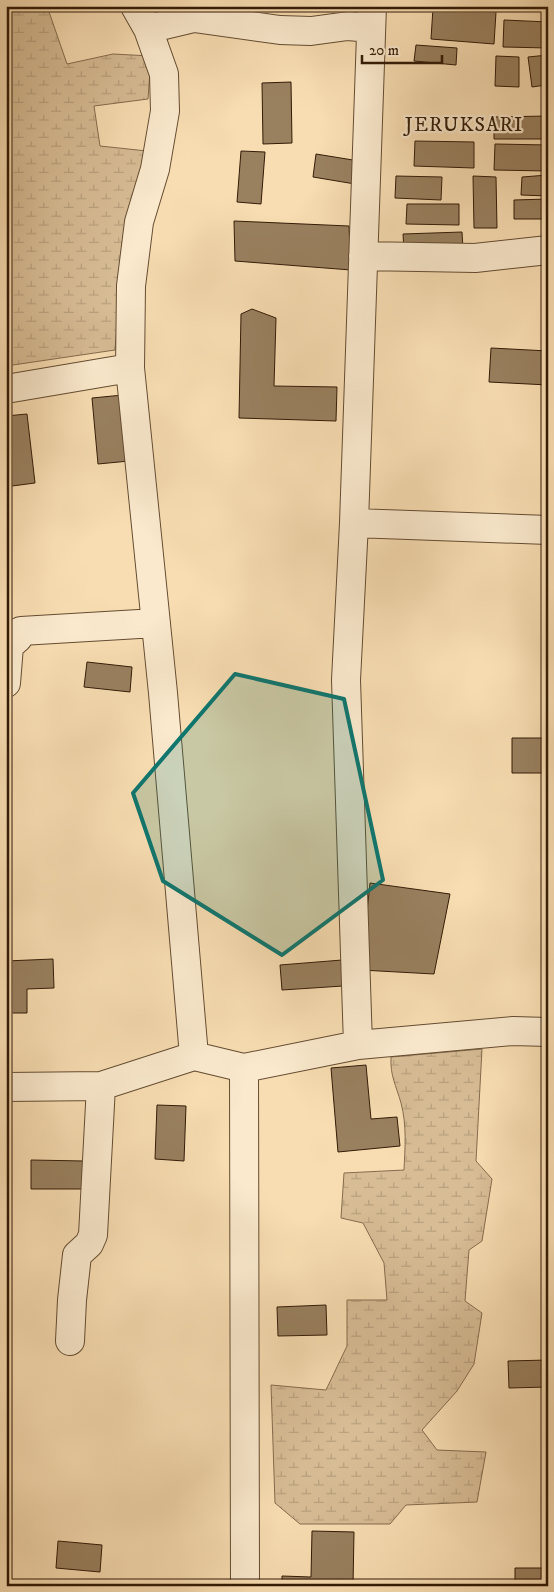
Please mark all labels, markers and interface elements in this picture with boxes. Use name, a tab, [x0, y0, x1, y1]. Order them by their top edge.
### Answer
scale bar	[362, 32, 442, 64]
text: 20 m	[369, 41, 399, 60]
district label: JERUKSARI	[403, 113, 523, 138]

